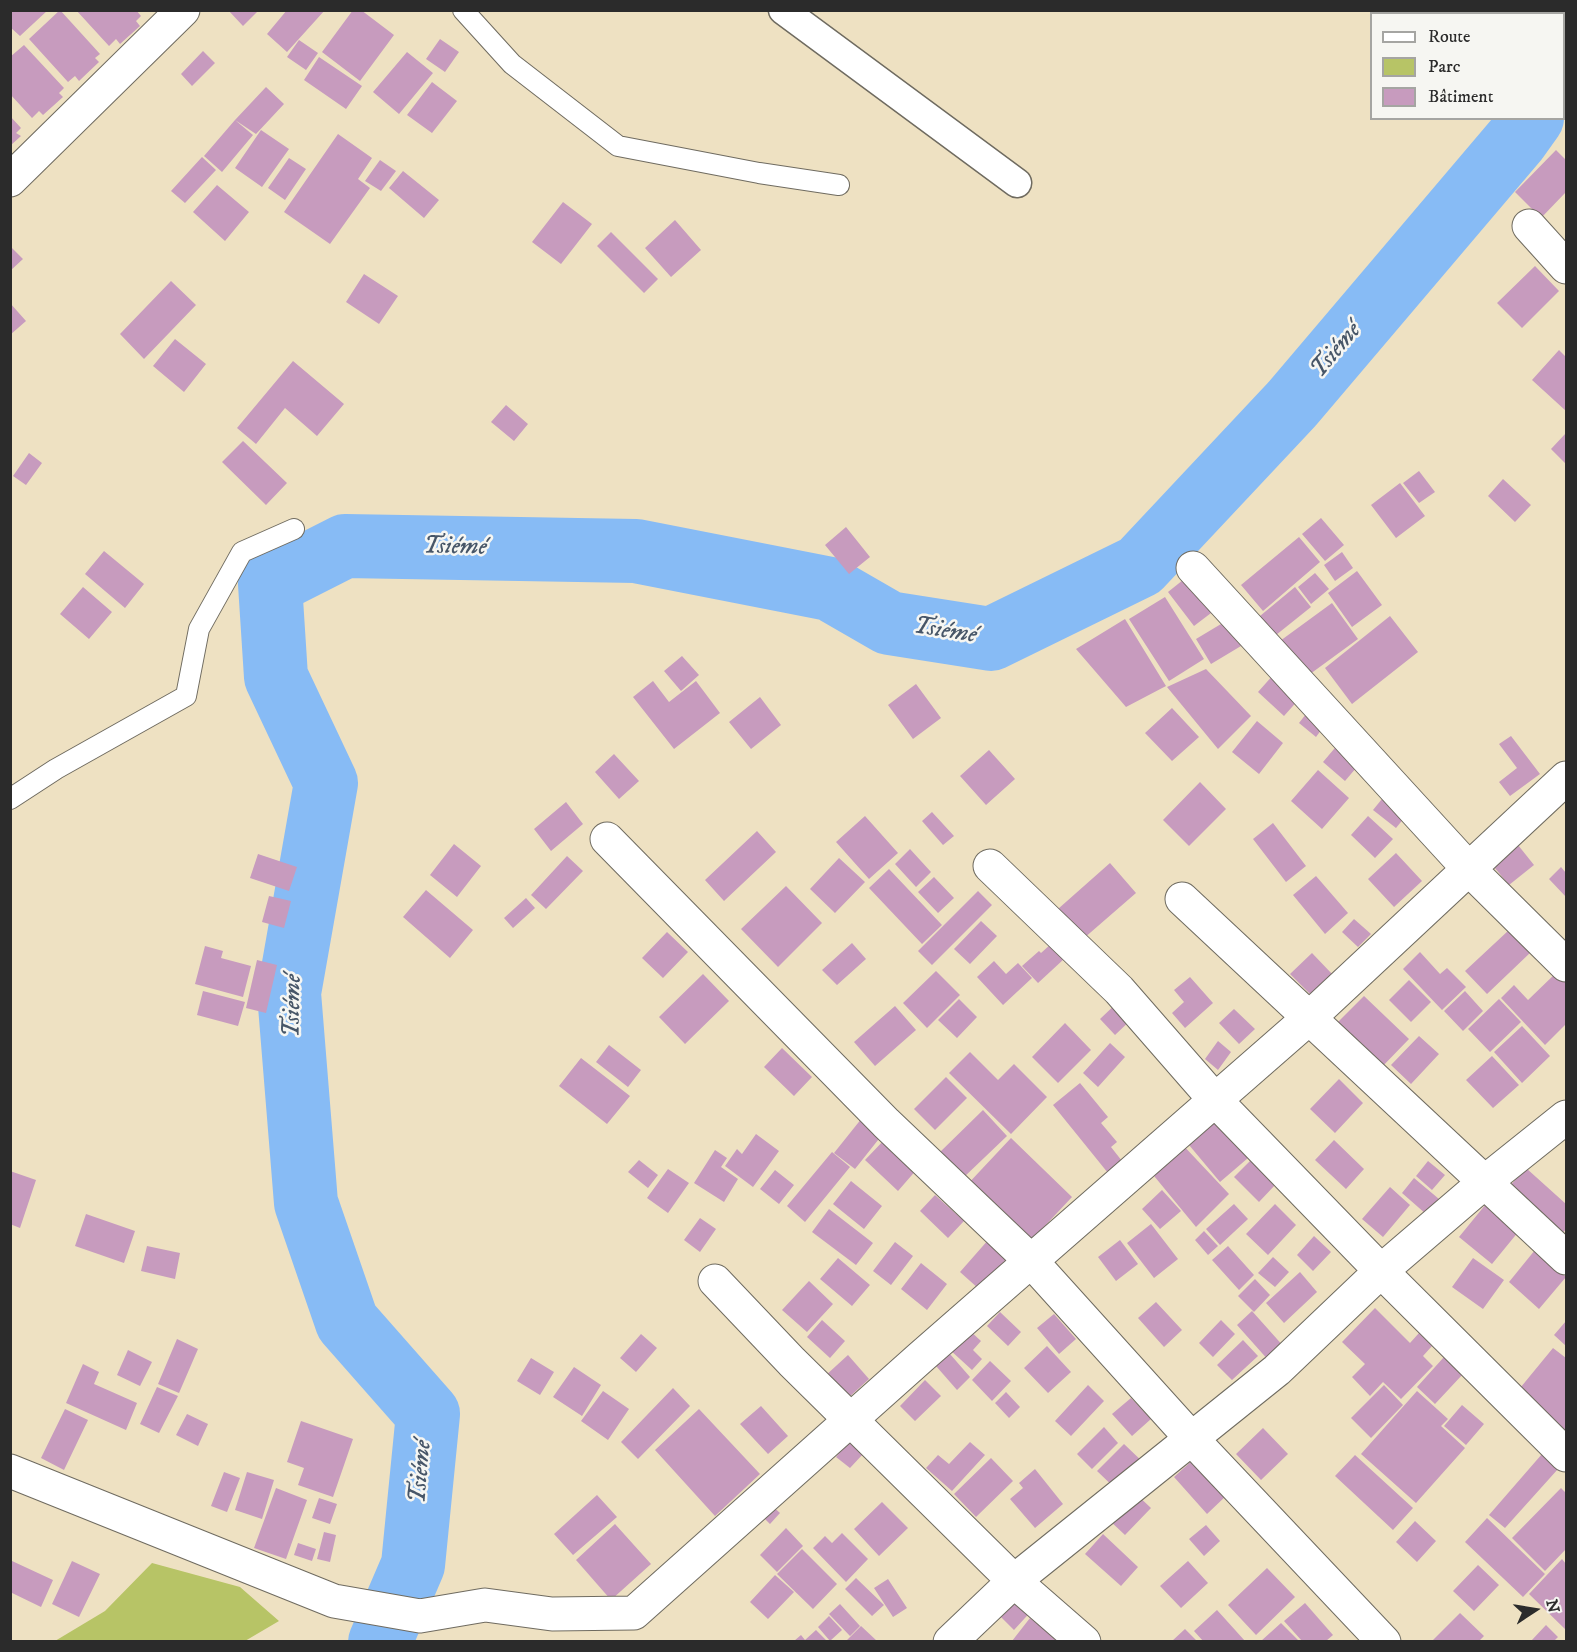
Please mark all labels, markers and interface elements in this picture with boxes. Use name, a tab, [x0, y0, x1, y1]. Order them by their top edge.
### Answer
legend	[1370, 12, 1565, 120]
text: Route	[1428, 26, 1471, 48]
text: Parc	[1428, 56, 1460, 78]
text: Bâtiment	[1428, 86, 1493, 108]
water label: Tsiémé	[1306, 318, 1368, 384]
water label: Tsiémé	[423, 533, 487, 563]
water label: Tsiémé	[911, 613, 979, 651]
water label: Tsiémé	[279, 974, 309, 1038]
water label: Tsiémé	[405, 1439, 439, 1505]
north arrow	[1505, 1580, 1565, 1640]
text: N	[1541, 1598, 1564, 1615]

